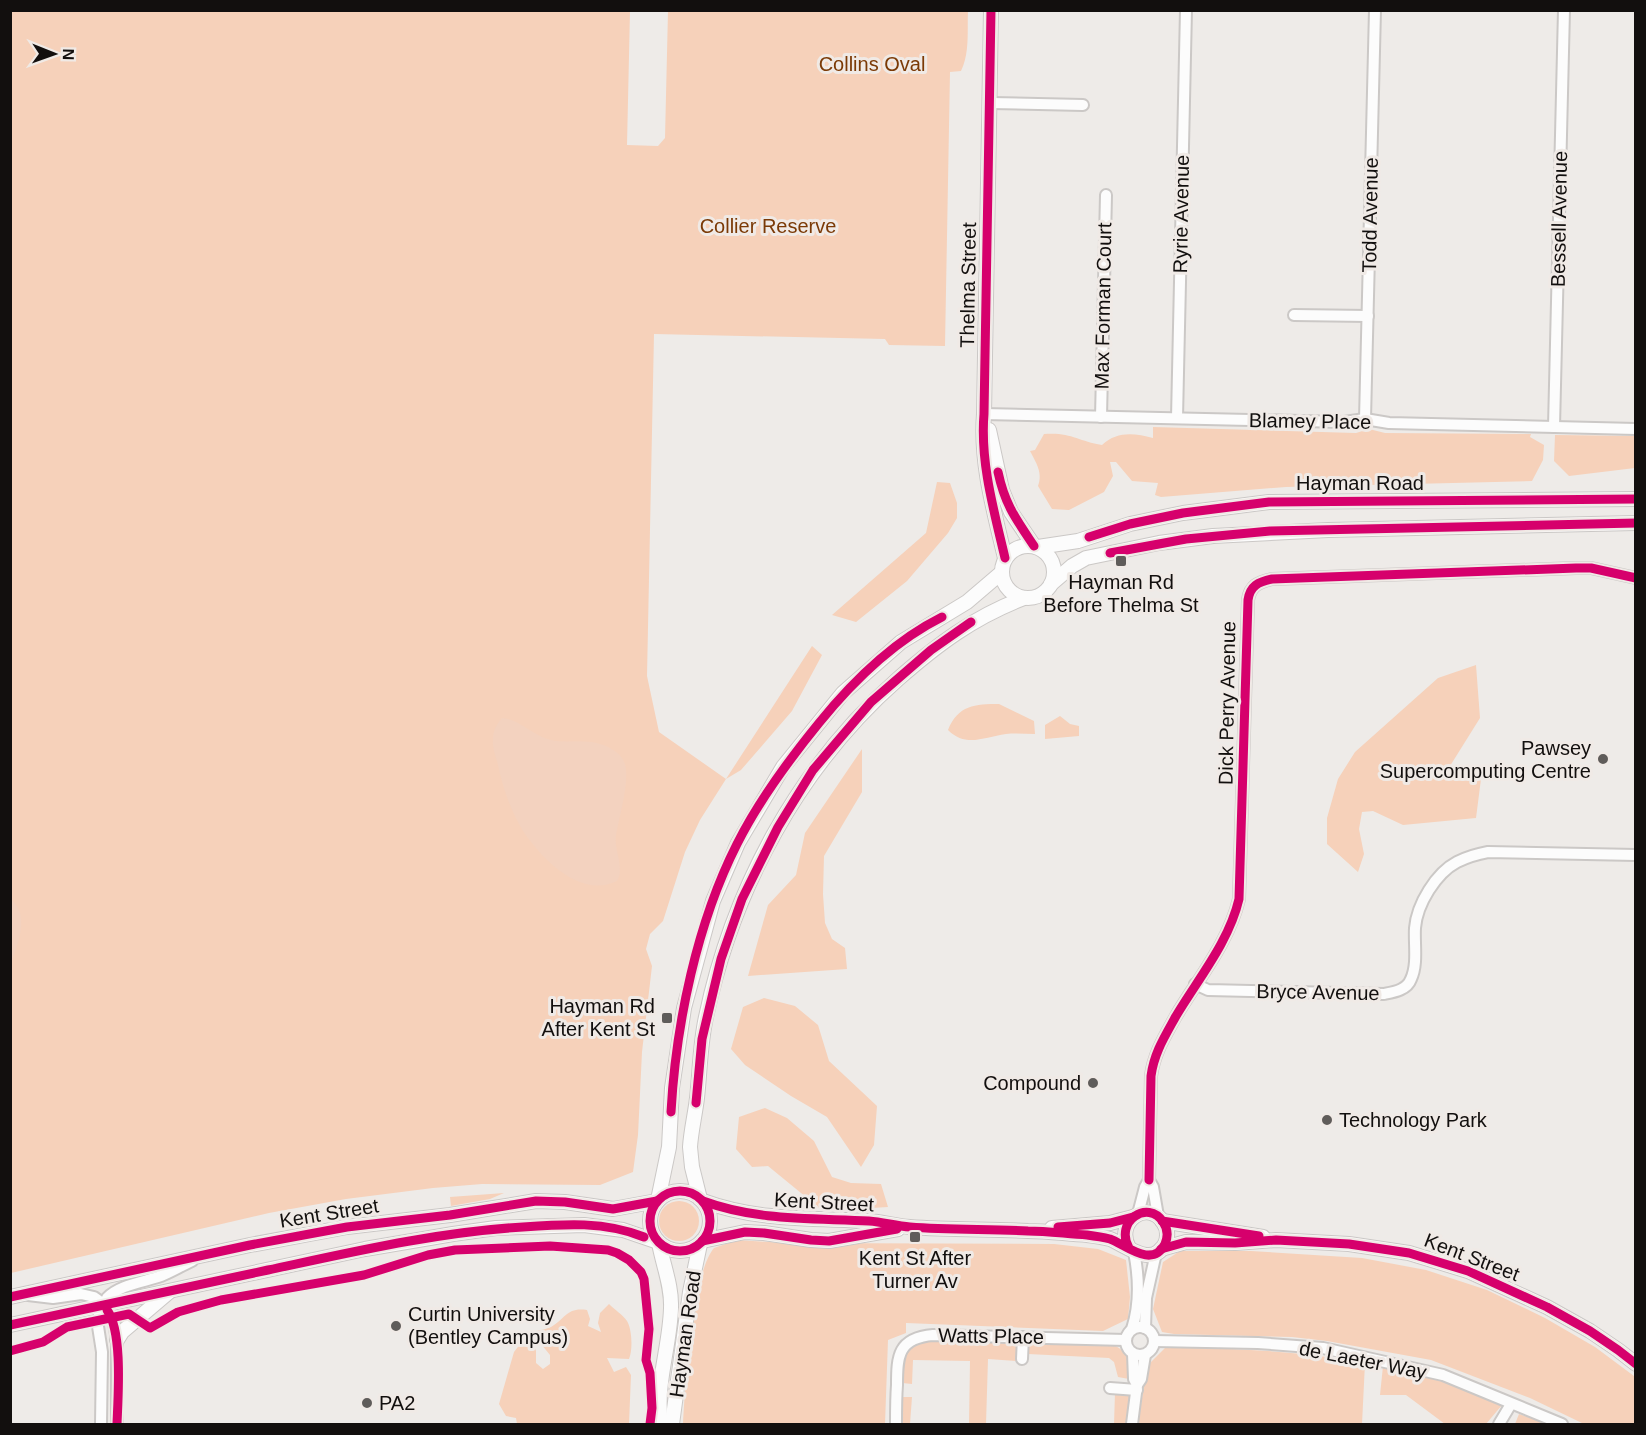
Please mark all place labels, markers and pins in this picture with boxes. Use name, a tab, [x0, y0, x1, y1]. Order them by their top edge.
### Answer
marker: Hayman Rd Before Thelma St	[1114, 554, 1128, 568]
place label: Hayman Rd Before Thelma St	[1043, 571, 1199, 616]
place label: Pawsey Supercomputing Centre	[1380, 737, 1591, 782]
marker: Pawsey Supercomputing Centre	[1596, 752, 1610, 766]
place label: Hayman Rd After Kent St	[542, 995, 655, 1040]
marker: Hayman Rd After Kent St	[660, 1011, 674, 1025]
place label: Compound	[983, 1072, 1081, 1094]
marker: Compound	[1086, 1076, 1100, 1090]
place label: Technology Park	[1339, 1109, 1488, 1131]
marker: Technology Park	[1320, 1113, 1334, 1127]
marker: Kent St After Turner Av	[908, 1230, 922, 1244]
place label: Kent St After Turner Av	[859, 1247, 971, 1292]
place label: Curtin University (Bentley Campus)	[408, 1303, 568, 1348]
marker: Curtin University (Bentley Campus)	[389, 1319, 403, 1333]
place label: PA2	[379, 1392, 415, 1414]
marker: PA2	[360, 1396, 374, 1410]

